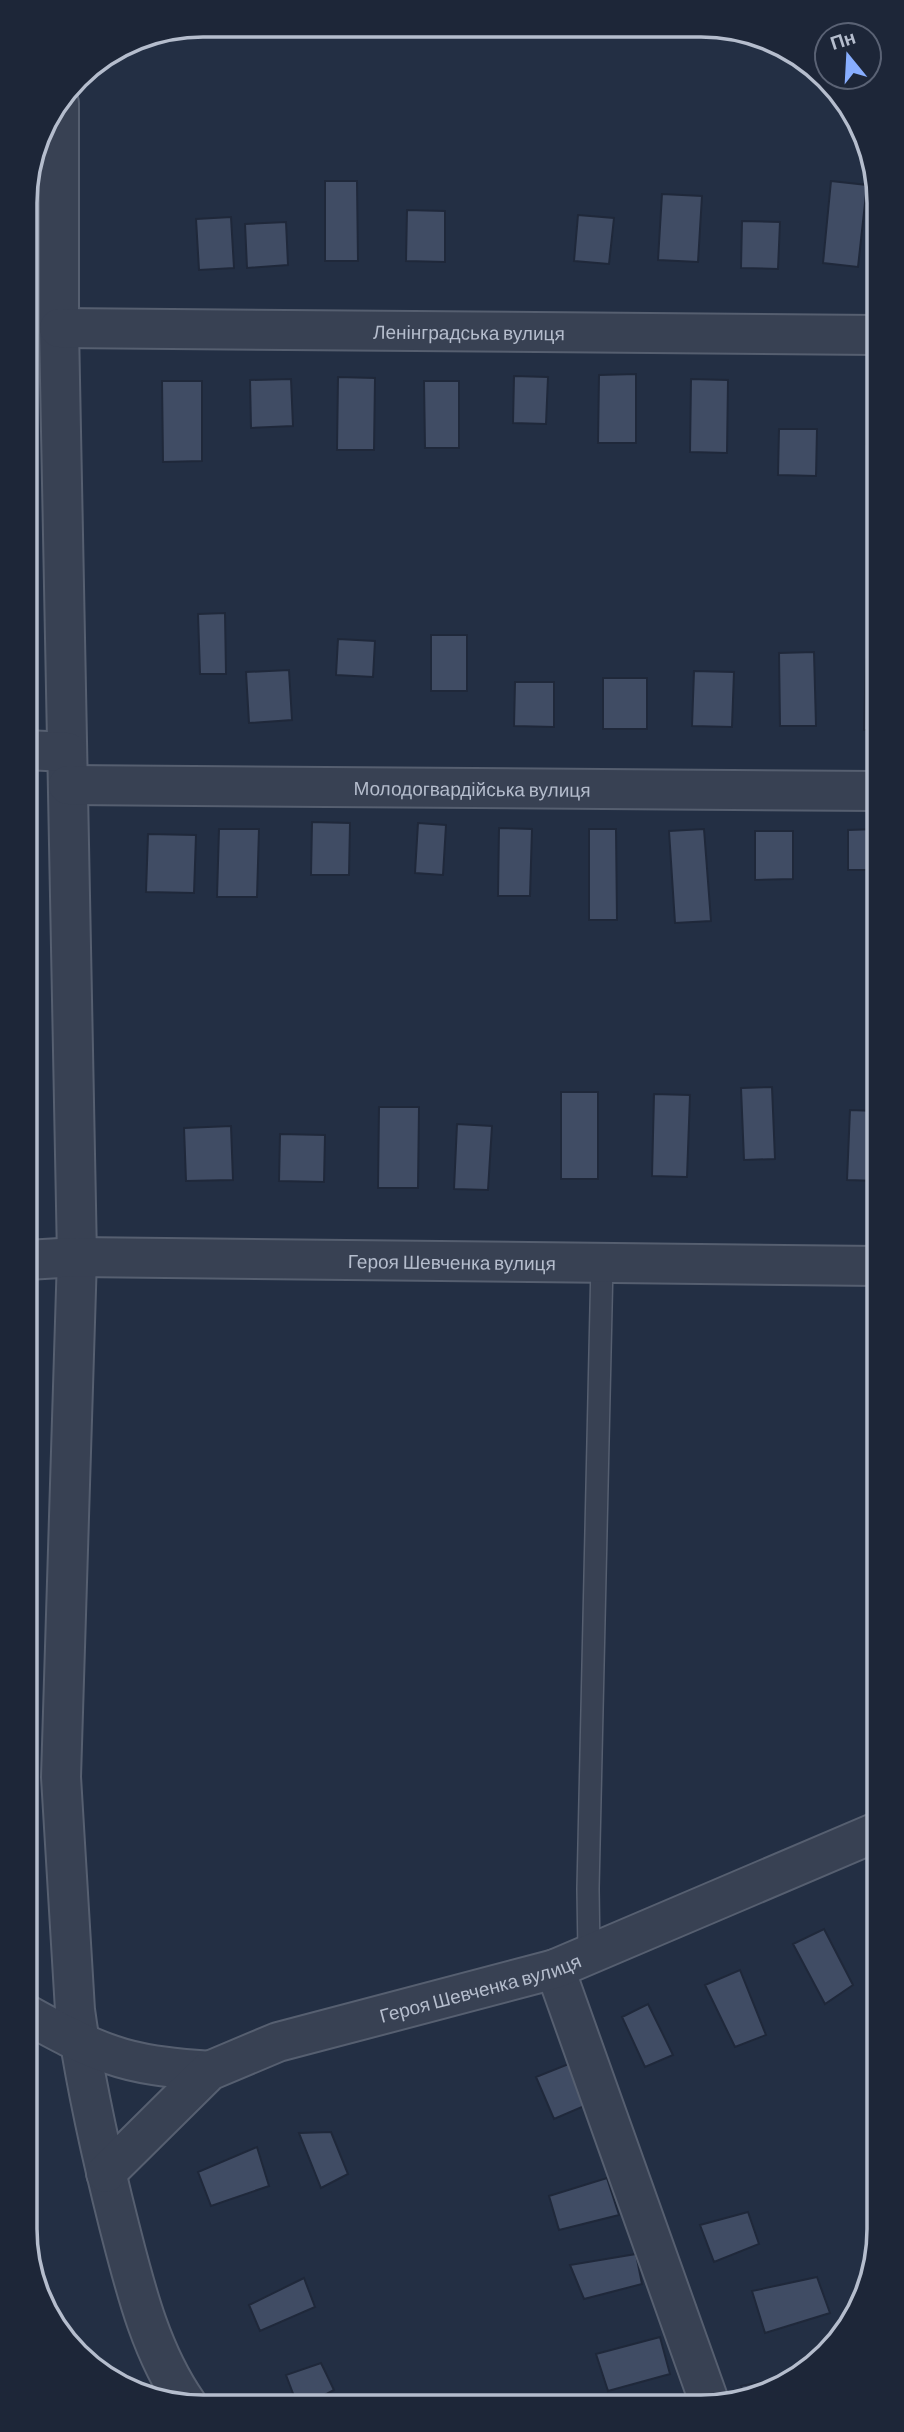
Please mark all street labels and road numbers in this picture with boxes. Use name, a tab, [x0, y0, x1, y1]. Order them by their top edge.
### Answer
street label: Ленінградська вулиця	[373, 319, 565, 344]
street label: Молодогвардійська вулиця	[353, 776, 591, 800]
street label: Героя Шевченка вулиця	[348, 1249, 556, 1274]
street label: Героя Шевченка вулиця	[377, 1948, 584, 2026]

